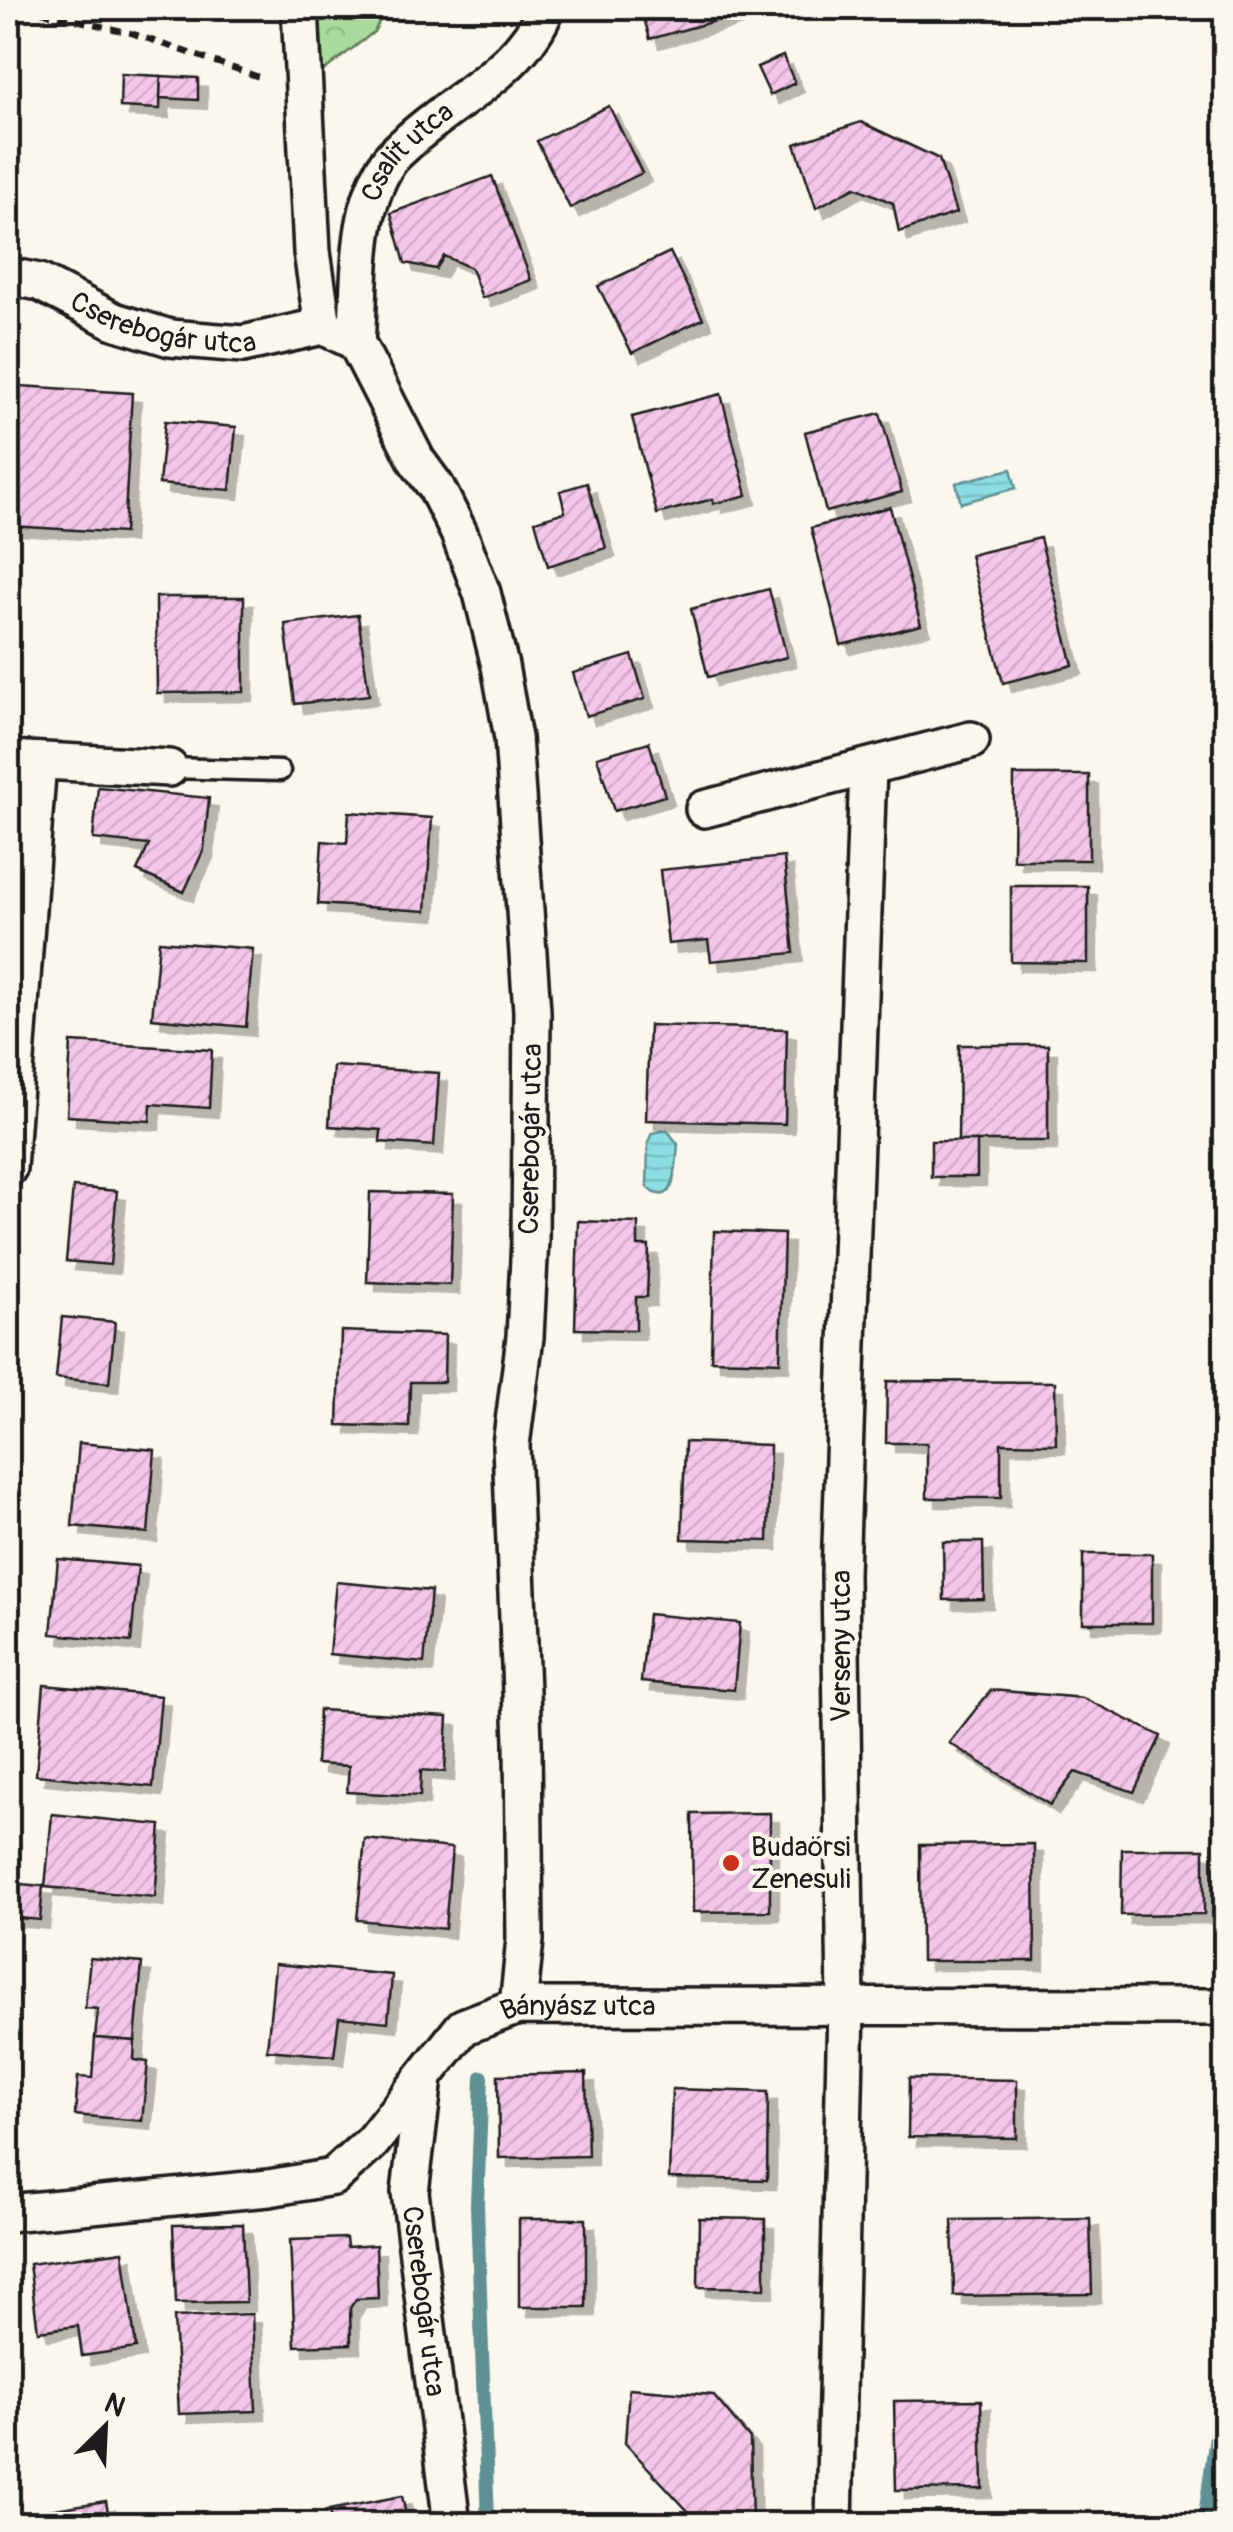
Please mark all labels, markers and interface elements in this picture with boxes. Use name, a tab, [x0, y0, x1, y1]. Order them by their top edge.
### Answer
street label: Csalit utca	[354, 94, 460, 206]
street label: Cserebogár utca	[64, 284, 259, 361]
street label: Cserebogár utca	[512, 1043, 550, 1235]
street label: Verseny utca	[824, 1570, 859, 1722]
place label: Budaörsi Zenesuli	[751, 1830, 851, 1897]
marker: Budaörsi Zenesuli	[720, 1852, 742, 1874]
street label: Bányász utca	[495, 1988, 656, 2029]
street label: Cserebogár utca	[394, 2204, 453, 2399]
north arrow	[55, 2377, 155, 2477]
text: N	[99, 2386, 130, 2425]

